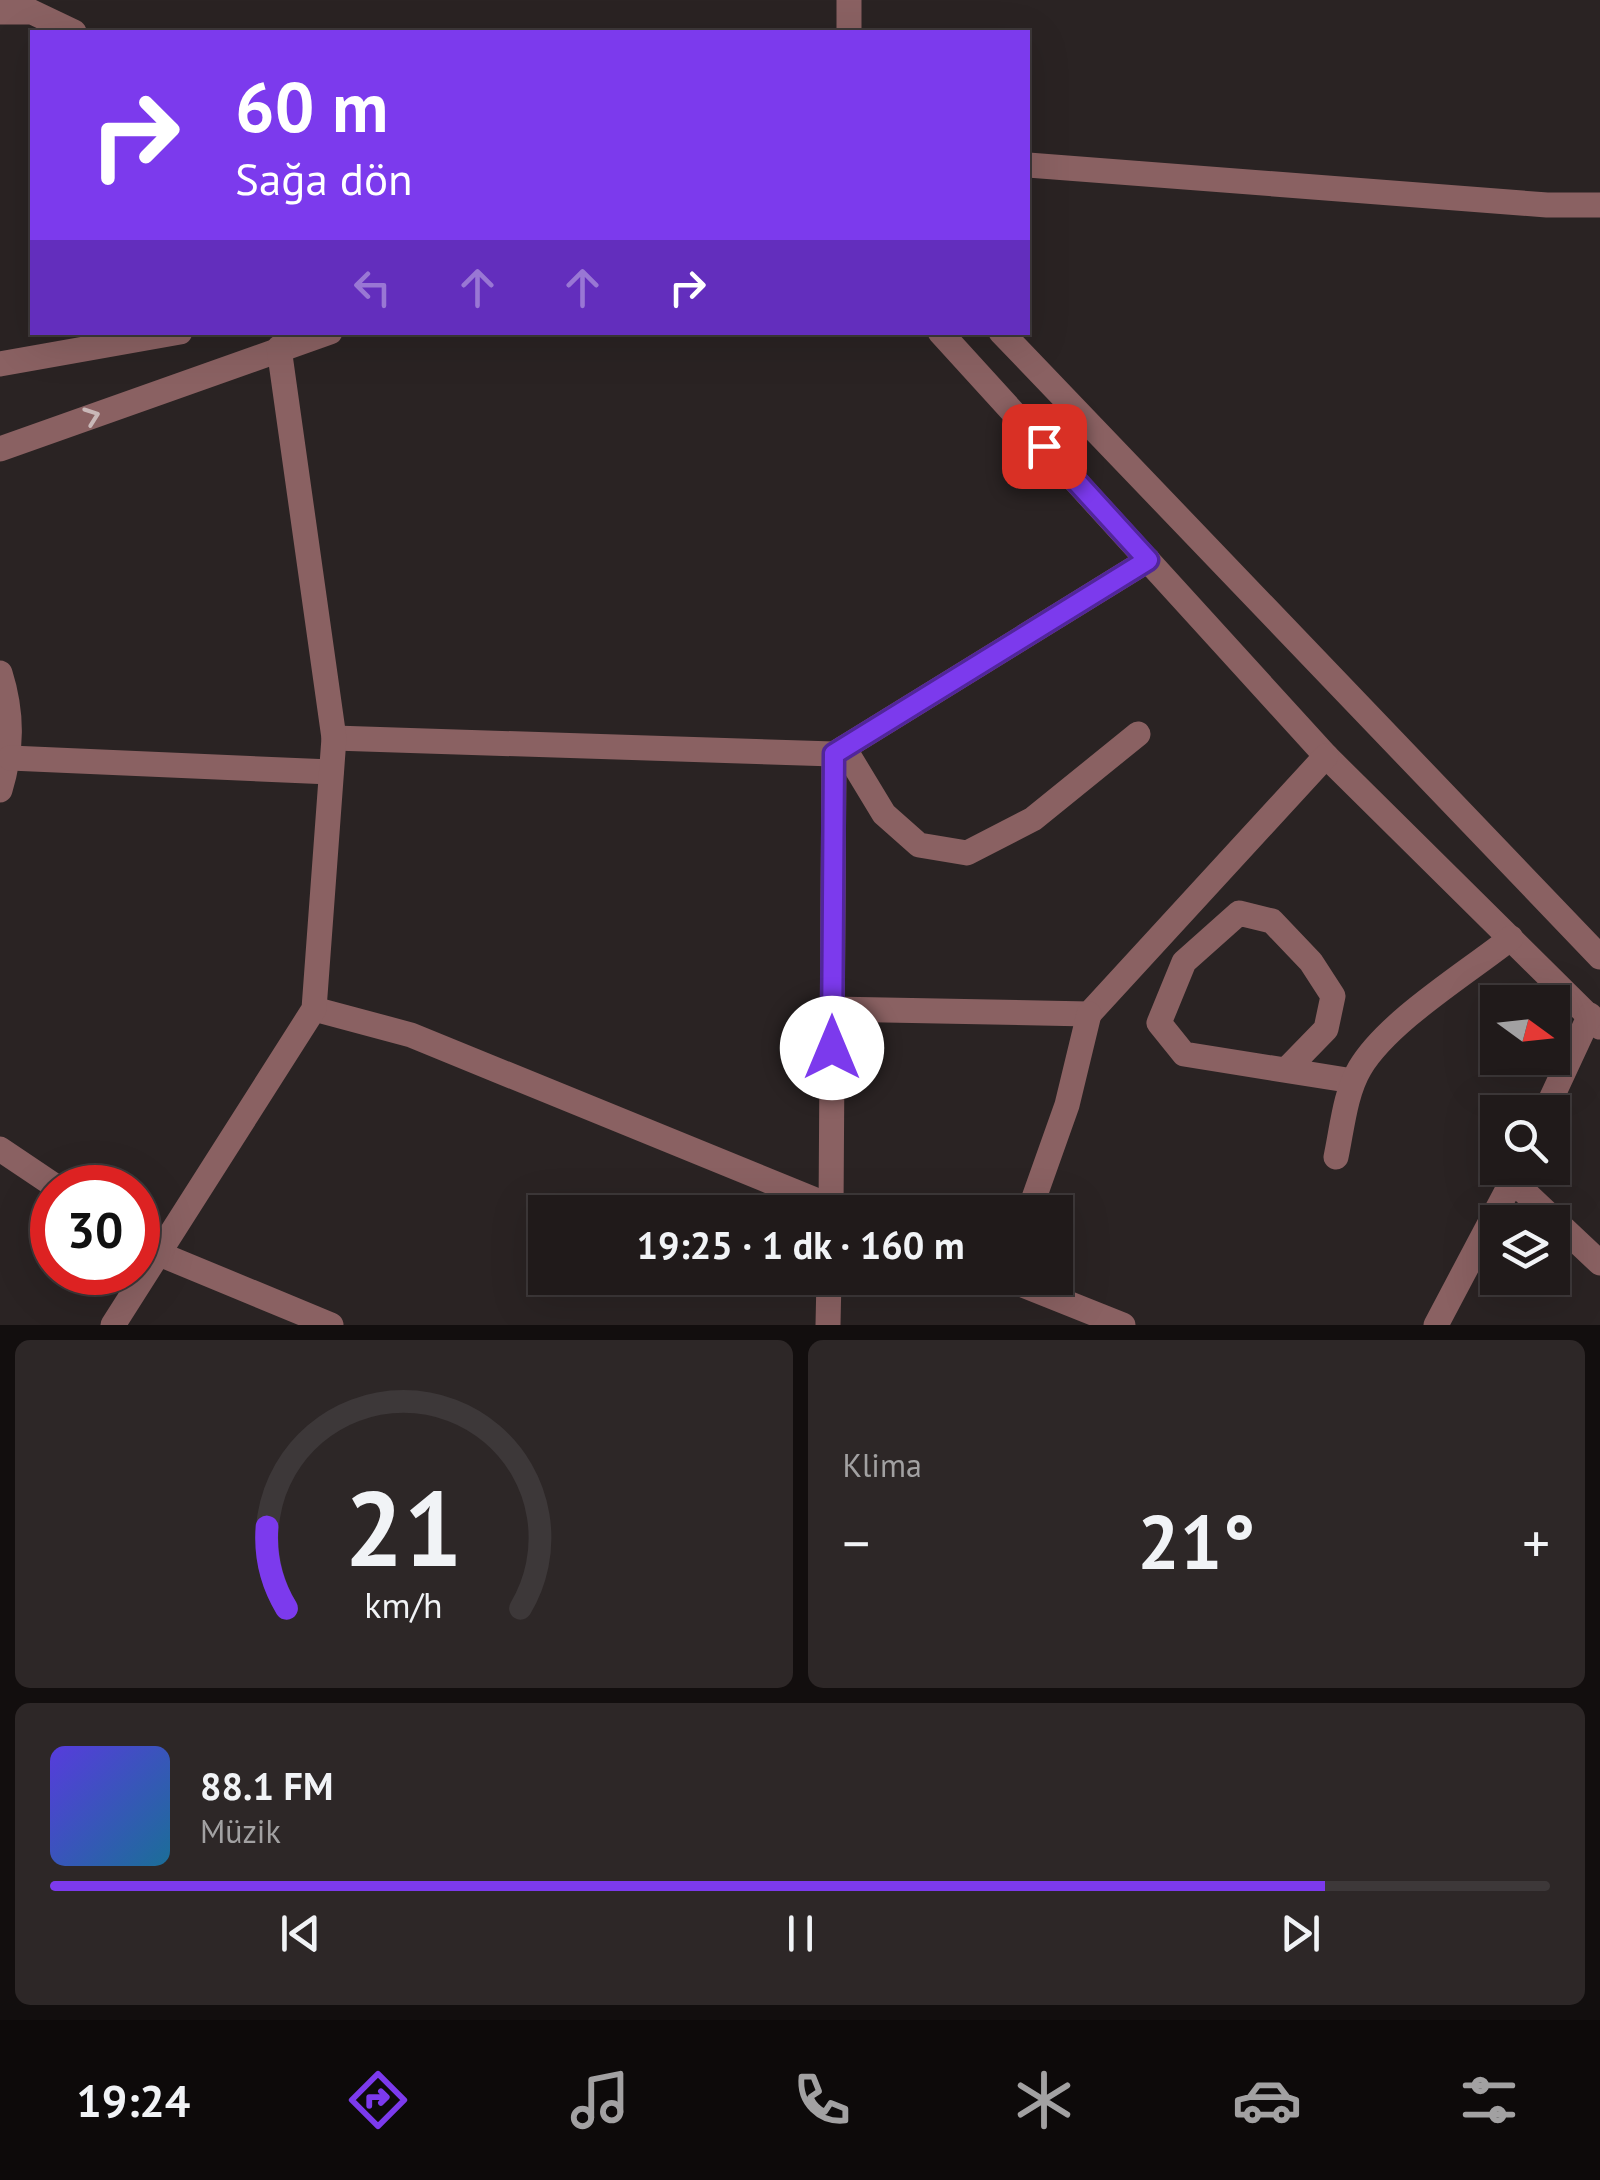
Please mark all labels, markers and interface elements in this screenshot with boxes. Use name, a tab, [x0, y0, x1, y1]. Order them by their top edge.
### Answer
text: 60 m	[235, 61, 388, 151]
icon: right	[70, 70, 200, 200]
text: Sağa dön	[235, 149, 413, 207]
icon: left	[345, 260, 400, 315]
icon: ahead	[450, 260, 505, 315]
icon: ahead	[555, 260, 610, 315]
icon: right	[660, 260, 715, 315]
pin	[1002, 404, 1087, 489]
one-way arrow	[82, 407, 99, 427]
icon: arrive	[1017, 419, 1072, 474]
north arrow	[1480, 985, 1570, 1075]
map controls	[1480, 985, 1570, 1295]
position arrow	[780, 996, 884, 1100]
button: search	[1480, 1095, 1570, 1185]
speed limit sign: 30	[30, 1165, 160, 1295]
button: layers	[1480, 1205, 1570, 1295]
text: 19:25 · 1 dk · 160 m	[636, 1220, 965, 1269]
text: Klima	[843, 1444, 922, 1486]
text: 21	[345, 1460, 463, 1595]
text: 21°	[1137, 1493, 1255, 1590]
text: −	[843, 1507, 870, 1578]
text: +	[1522, 1507, 1550, 1578]
text: km/h	[365, 1582, 443, 1628]
text: 88.1 FM	[200, 1761, 333, 1810]
text: Müzik	[200, 1810, 281, 1852]
icon: previous	[273, 1906, 328, 1961]
icon: pause	[773, 1906, 828, 1961]
icon: next	[1273, 1906, 1328, 1961]
icon: directions	[343, 2065, 413, 2135]
icon: music	[565, 2065, 635, 2135]
icon: phone	[787, 2065, 857, 2135]
icon: climate	[1009, 2065, 1079, 2135]
icon: car	[1232, 2065, 1302, 2135]
icon: filters	[1454, 2065, 1524, 2135]
text: 19:24	[76, 2071, 190, 2129]

